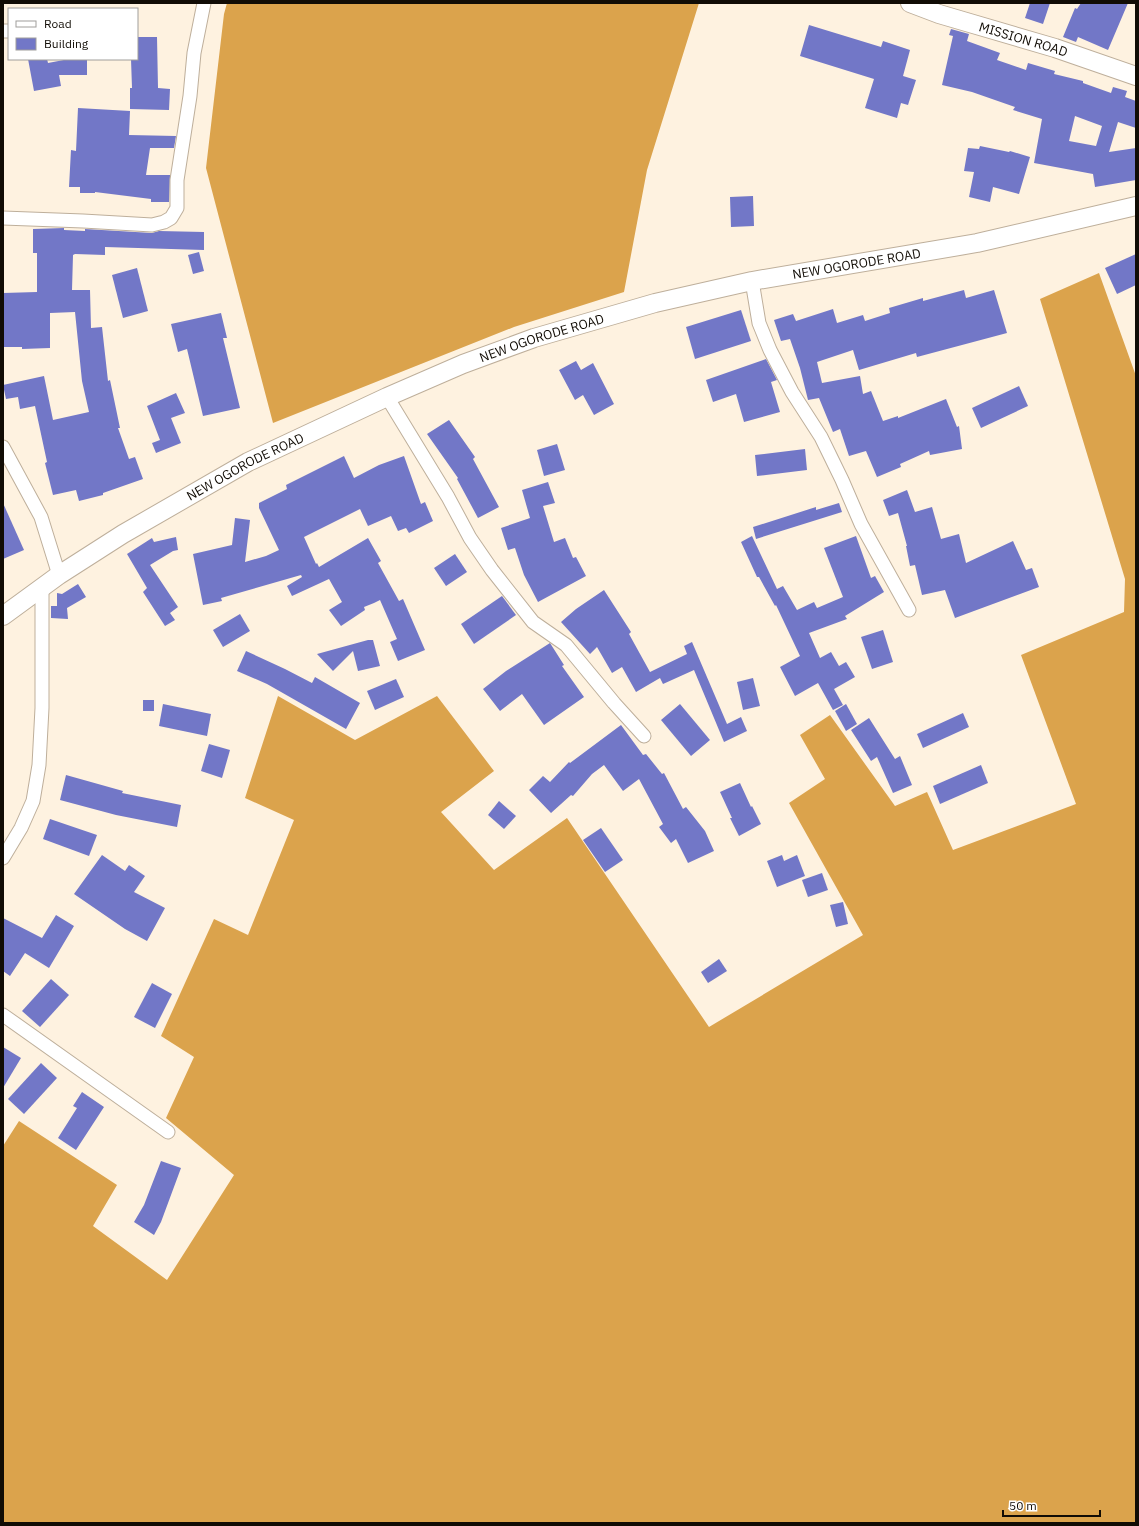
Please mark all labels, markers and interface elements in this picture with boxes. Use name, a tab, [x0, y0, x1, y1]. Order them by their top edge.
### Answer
legend	[8, 8, 138, 60]
text: Road	[44, 16, 72, 31]
street label: MISSION ROAD	[977, 18, 1070, 61]
text: Building	[44, 36, 89, 51]
street label: NEW OGORODE ROAD	[791, 245, 922, 283]
street label: NEW OGORODE ROAD	[477, 310, 606, 366]
street label: NEW OGORODE ROAD	[184, 429, 307, 505]
scale bar	[1003, 1492, 1100, 1518]
text: 50 m	[1009, 1498, 1037, 1513]

